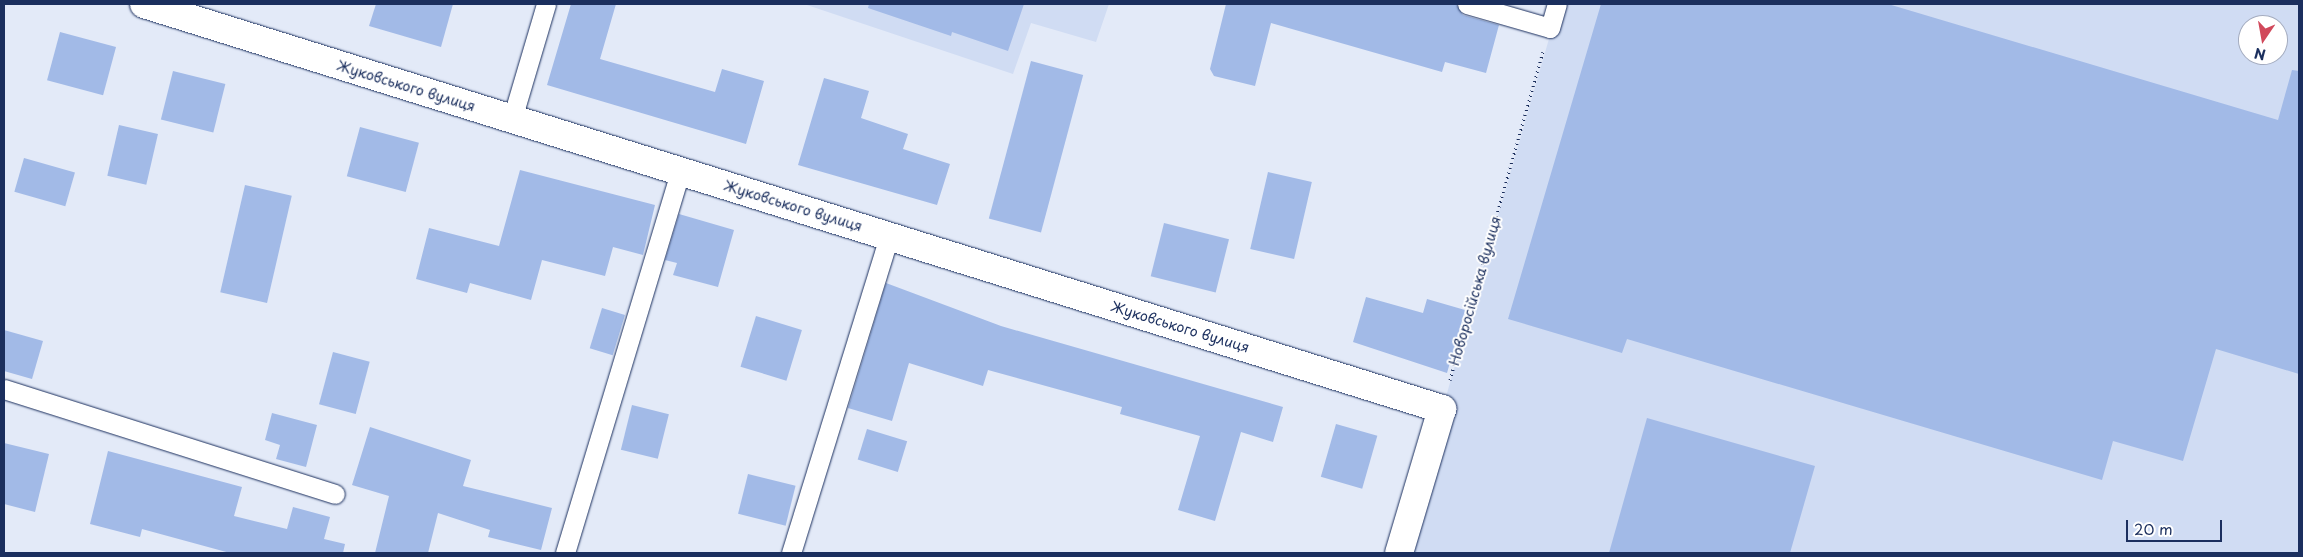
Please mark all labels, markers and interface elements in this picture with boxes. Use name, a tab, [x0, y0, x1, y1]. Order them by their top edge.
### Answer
north arrow	[2238, 15, 2288, 65]
text: N	[2252, 43, 2268, 66]
street label: Жуковського вулиця	[335, 57, 477, 115]
street label: Жуковського вулиця	[722, 177, 864, 235]
street label: Новоросійська вулиця	[1446, 214, 1504, 368]
street label: Жуковського вулиця	[1109, 298, 1251, 356]
scale bar	[2128, 510, 2224, 542]
text: 20 m	[2134, 517, 2173, 540]

